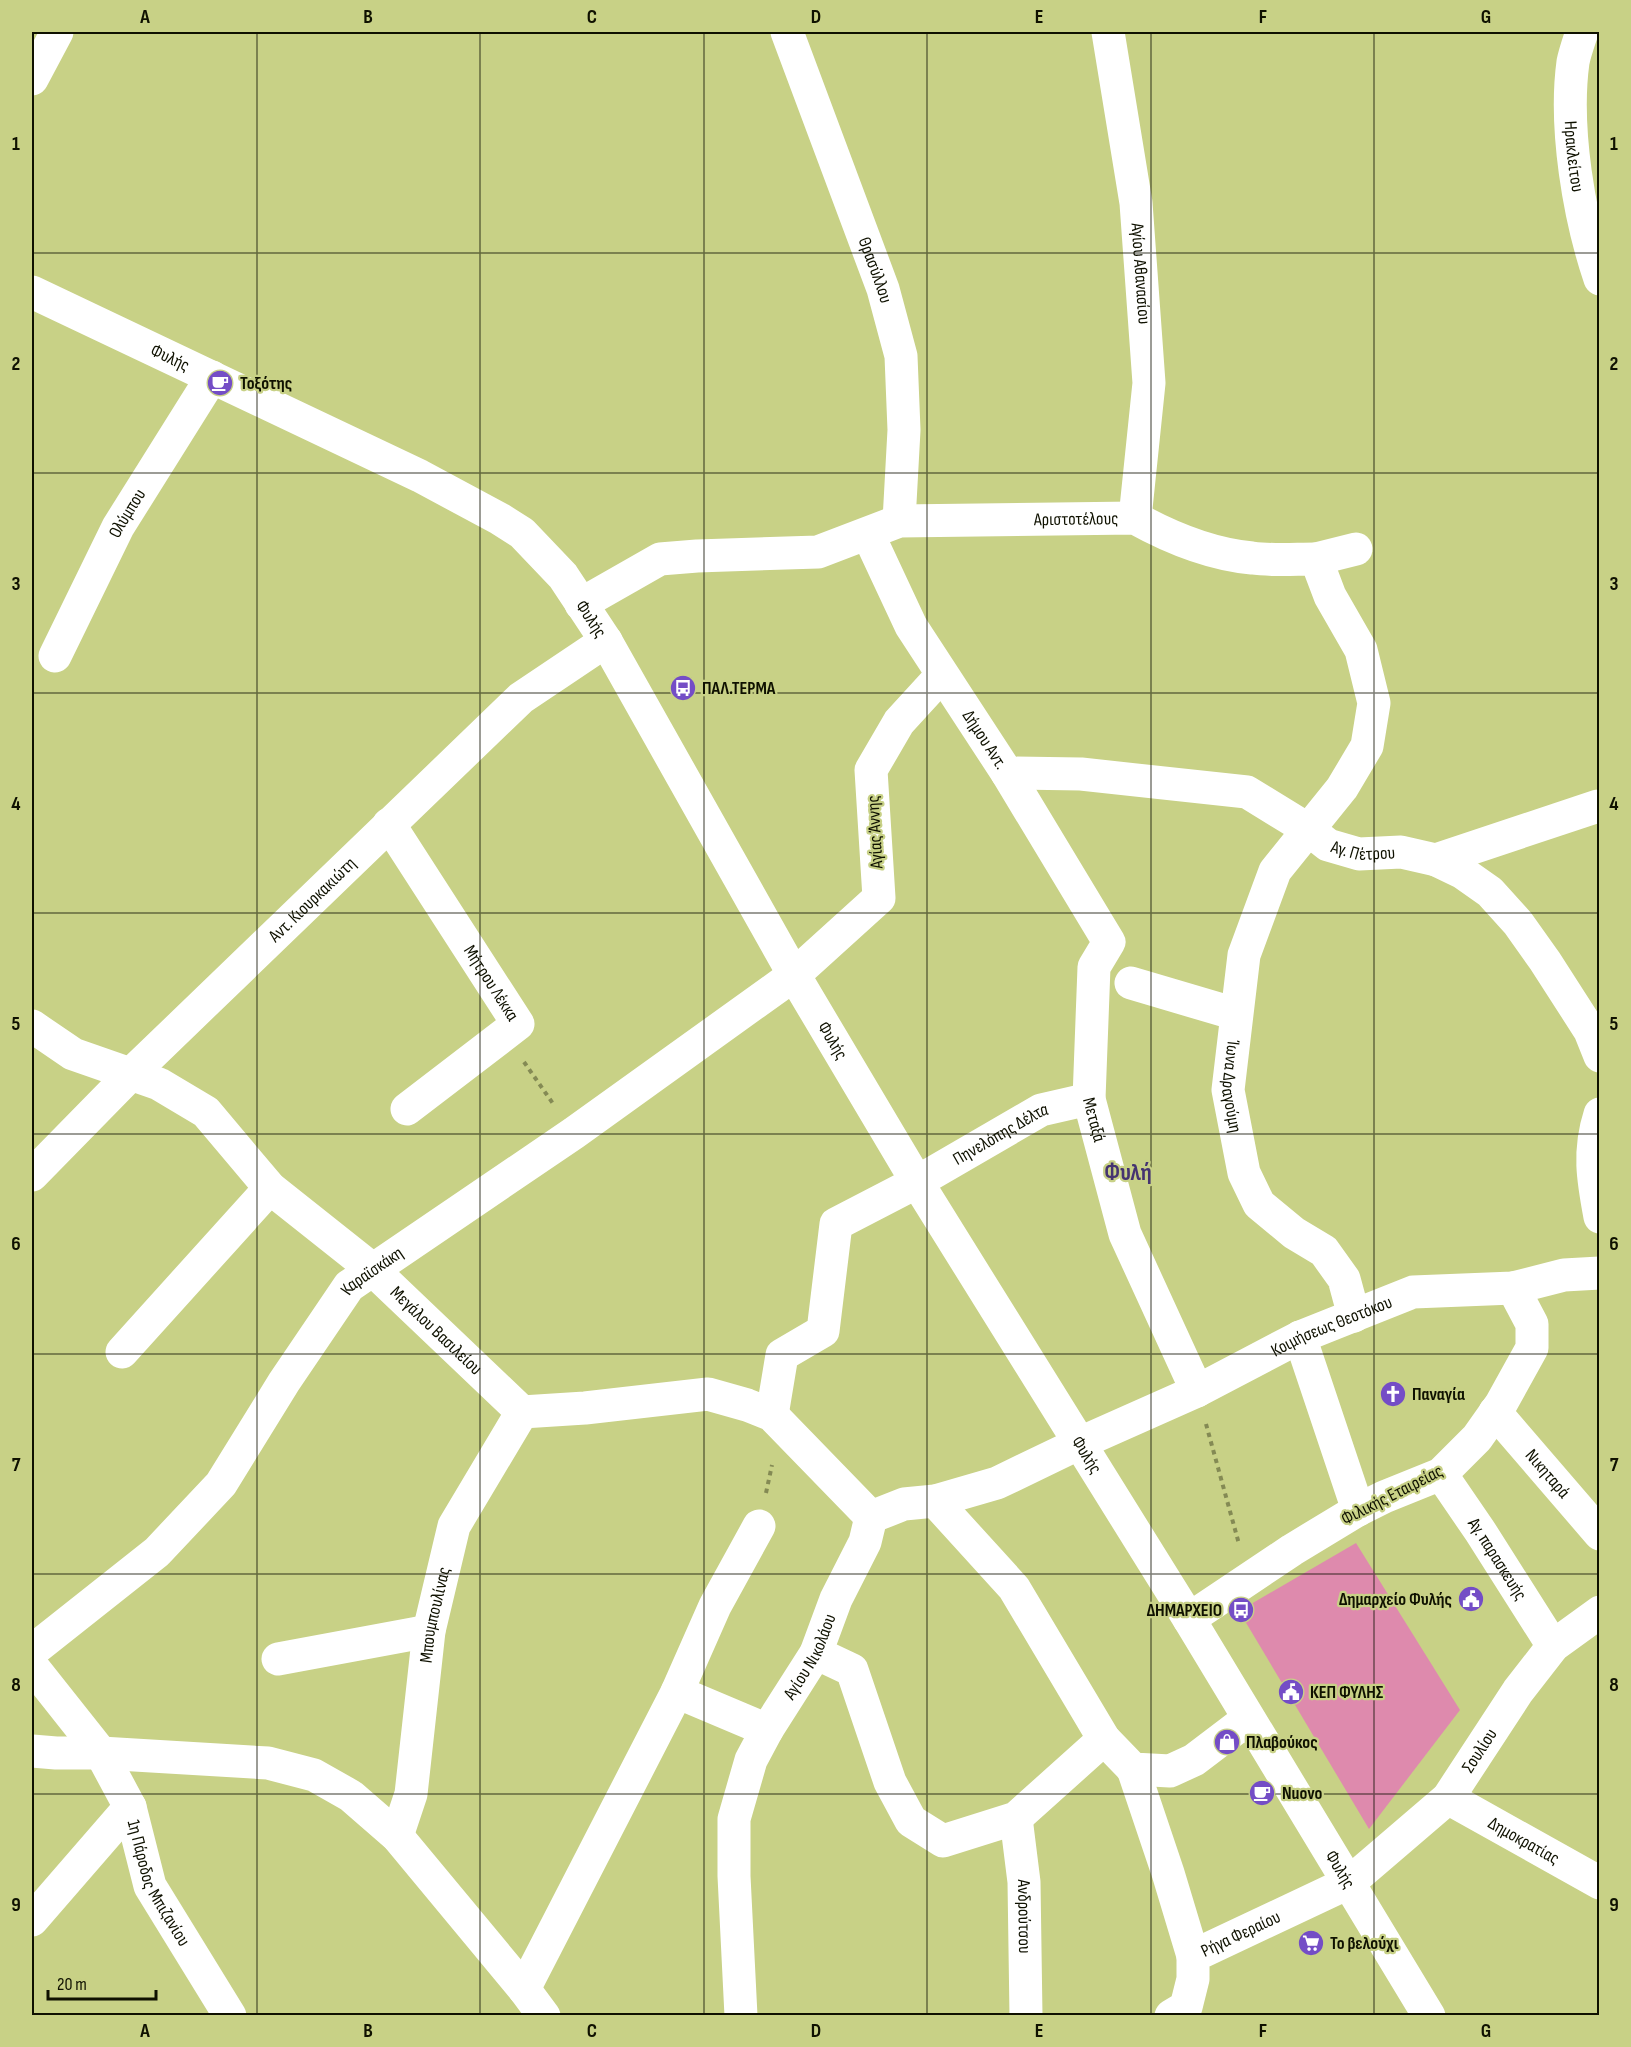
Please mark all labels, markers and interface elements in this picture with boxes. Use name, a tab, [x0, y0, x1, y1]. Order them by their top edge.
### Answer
text: A	[139, 5, 150, 29]
text: B	[363, 5, 373, 29]
text: C	[587, 5, 597, 29]
text: D	[811, 5, 821, 29]
text: E	[1035, 5, 1043, 29]
text: F	[1259, 5, 1267, 29]
text: G	[1481, 5, 1491, 29]
street label: Ηρακλείτου	[1560, 120, 1589, 194]
text: 1	[12, 132, 20, 156]
text: 1	[1610, 132, 1618, 156]
street label: Αγίου Αθανασίου	[1127, 221, 1155, 325]
street label: Θρασύλλου	[854, 234, 897, 305]
street label: Φυλής	[147, 339, 193, 376]
text: 2	[12, 352, 20, 376]
text: 2	[1610, 352, 1618, 376]
cafe icon: Τοξότης	[205, 368, 235, 398]
place label: Τοξότης	[240, 373, 292, 394]
street label: Ολύμπου	[104, 485, 150, 541]
street label: Αριστοτέλους	[1033, 508, 1118, 530]
text: 3	[12, 572, 21, 596]
text: 3	[1610, 572, 1619, 596]
street label: Φυλής	[571, 596, 611, 641]
bus stop icon: ΠΑΛ.ΤΕΡΜΑ	[668, 673, 698, 703]
place label: ΠΑΛ.ΤΕΡΜΑ	[702, 678, 776, 699]
street label: Δήμου Αντ.	[958, 706, 1012, 773]
text: 4	[11, 792, 21, 816]
text: 4	[1609, 792, 1619, 816]
street label: Αγίας Άννης	[863, 795, 887, 870]
street label: Αγ. Πέτρου	[1328, 836, 1396, 864]
street label: Αντ. Κιουρκακιώτη	[263, 853, 360, 947]
street label: Μήτρου Λέκκα	[459, 941, 524, 1025]
text: 5	[12, 1012, 21, 1036]
text: 5	[1610, 1012, 1619, 1036]
street label: Φυλής	[813, 1018, 852, 1063]
street label: Ίωνα Δραγούμη	[1217, 1038, 1246, 1134]
street label: Μεταξά	[1078, 1095, 1111, 1145]
street label: Πηνελόπης Δέλτα	[949, 1098, 1050, 1169]
district label: Φυλή	[1104, 1158, 1152, 1187]
text: 6	[11, 1232, 21, 1256]
text: 6	[1609, 1232, 1619, 1256]
street label: Καραϊσκάκη	[336, 1242, 407, 1299]
street label: Μεγάλου Βασιλείου	[386, 1282, 487, 1379]
street label: Κοιμήσεως Θεοτόκου	[1267, 1291, 1395, 1361]
church icon: Παναγία	[1378, 1379, 1408, 1409]
place label: Παναγία	[1412, 1384, 1465, 1405]
street label: Φυλής	[1067, 1432, 1106, 1477]
street label: Νικηταρά	[1521, 1445, 1575, 1502]
text: 7	[12, 1453, 21, 1477]
text: 7	[1610, 1453, 1619, 1477]
street label: Φιλικής Εταιρείας	[1338, 1460, 1446, 1530]
street label: Αγ. παρασκευής	[1463, 1513, 1532, 1604]
street label: Μπουμπουλίνας	[415, 1565, 454, 1664]
public building icon: Δημαρχείο Φυλής	[1456, 1584, 1486, 1614]
place label: Δημαρχείο Φυλής	[1339, 1589, 1452, 1610]
bus stop icon: ΔΗΜΑΡΧΕΙΟ	[1226, 1595, 1256, 1625]
place label: ΔΗΜΑΡΧΕΙΟ	[1147, 1600, 1222, 1621]
street label: Αγίου Νικολάου	[778, 1611, 840, 1704]
text: 8	[11, 1673, 21, 1697]
text: 8	[1609, 1673, 1619, 1697]
public building icon: ΚΕΠ ΦΥΛΗΣ	[1276, 1677, 1306, 1707]
place label: ΚΕΠ ΦΥΛΗΣ	[1310, 1682, 1384, 1703]
street label: Σουλίου	[1457, 1724, 1501, 1776]
shop icon: Πλαβούκος	[1212, 1727, 1242, 1757]
place label: Πλαβούκος	[1246, 1732, 1318, 1753]
cafe icon: Nuovo	[1247, 1778, 1277, 1808]
place label: Nuovo	[1282, 1783, 1323, 1804]
street label: Δημοκρατίας	[1485, 1812, 1563, 1869]
street label: 1η Πάροδος Μπιζανίου	[123, 1817, 195, 1950]
street label: Φυλής	[1321, 1847, 1360, 1892]
street label: Ανδρούτσου	[1013, 1878, 1036, 1954]
text: 9	[11, 1893, 21, 1917]
text: 9	[1609, 1893, 1619, 1917]
street label: Ρήγα Φεραίου	[1198, 1906, 1284, 1961]
supermarket icon: Το βελούχι	[1296, 1928, 1326, 1958]
place label: Το βελούχι	[1330, 1933, 1399, 1954]
scale bar	[48, 1963, 156, 2001]
text: 20 m	[57, 1974, 87, 1995]
text: A	[139, 2019, 150, 2043]
text: B	[363, 2019, 373, 2043]
text: C	[587, 2019, 597, 2043]
text: D	[811, 2019, 821, 2043]
text: E	[1035, 2019, 1043, 2043]
text: F	[1259, 2019, 1267, 2043]
text: G	[1481, 2019, 1491, 2043]

